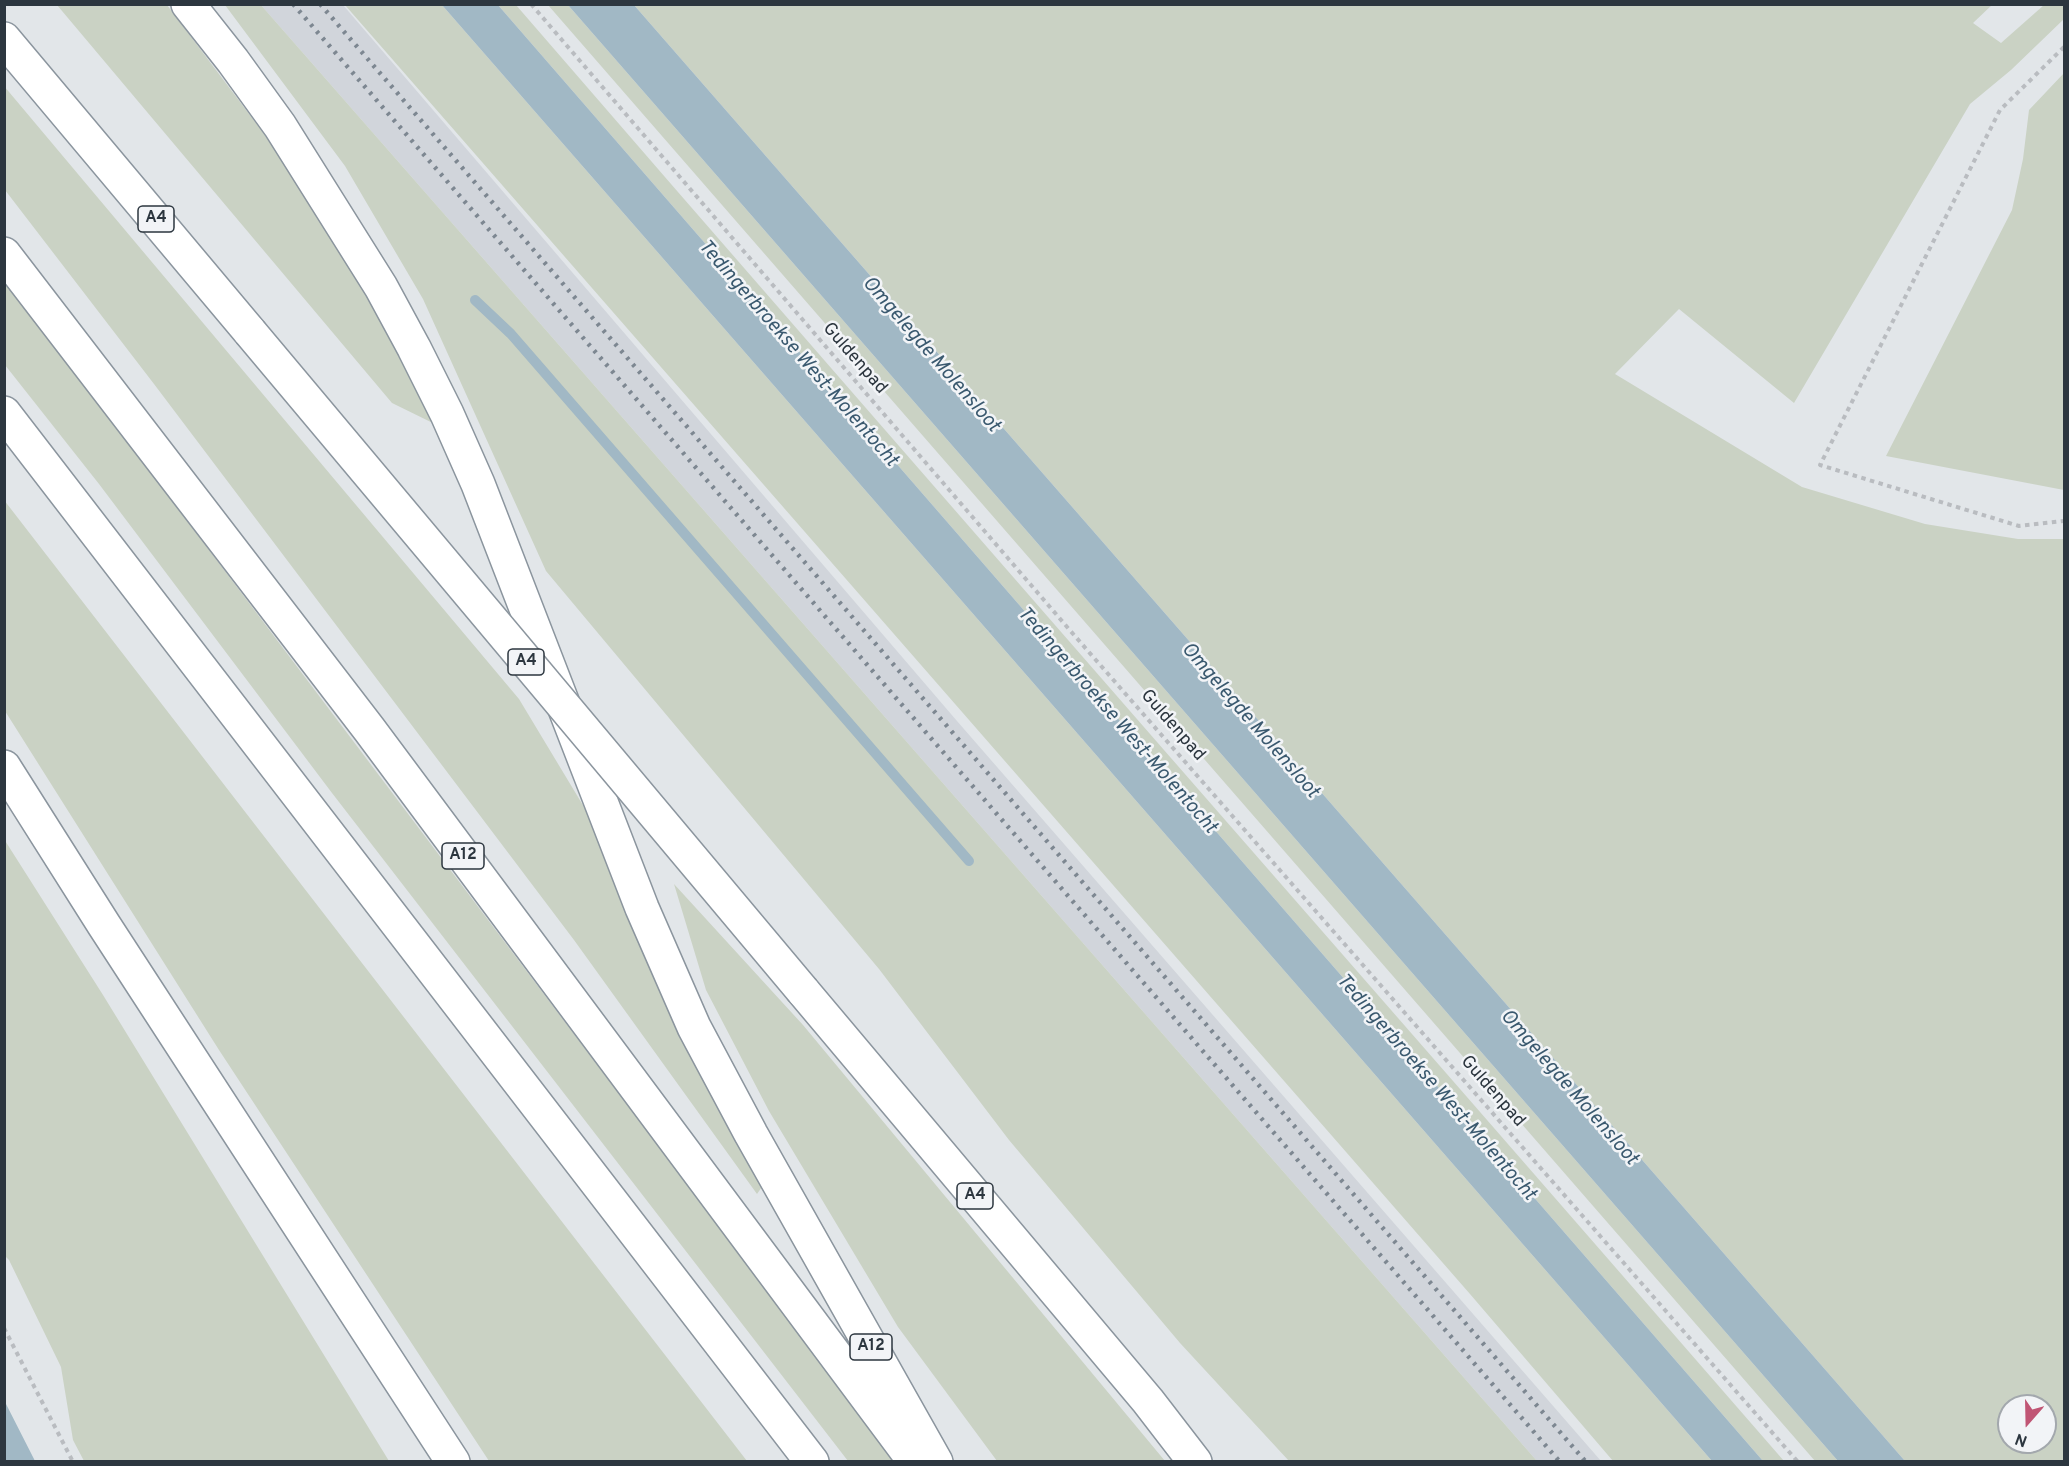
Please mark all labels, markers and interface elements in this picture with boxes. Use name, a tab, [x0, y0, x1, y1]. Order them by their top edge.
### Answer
road number: A4	[138, 206, 174, 232]
water label: Tedingerbroekse West-Molentocht	[692, 236, 902, 472]
water label: Omgelegde Molensloot	[856, 272, 1004, 438]
street label: Guldenpad	[817, 319, 891, 399]
water label: Tedingerbroekse West-Molentocht	[1011, 603, 1221, 839]
water label: Omgelegde Molensloot	[1175, 638, 1323, 804]
road number: A4	[508, 649, 544, 675]
street label: Guldenpad	[1135, 686, 1209, 766]
road number: A12	[442, 843, 484, 869]
water label: Tedingerbroekse West-Molentocht	[1330, 970, 1540, 1206]
water label: Omgelegde Molensloot	[1494, 1005, 1642, 1171]
street label: Guldenpad	[1455, 1052, 1529, 1132]
road number: A4	[957, 1183, 993, 1209]
road number: A12	[850, 1334, 892, 1360]
north arrow	[1997, 1394, 2057, 1454]
text: N	[2013, 1428, 2030, 1450]

